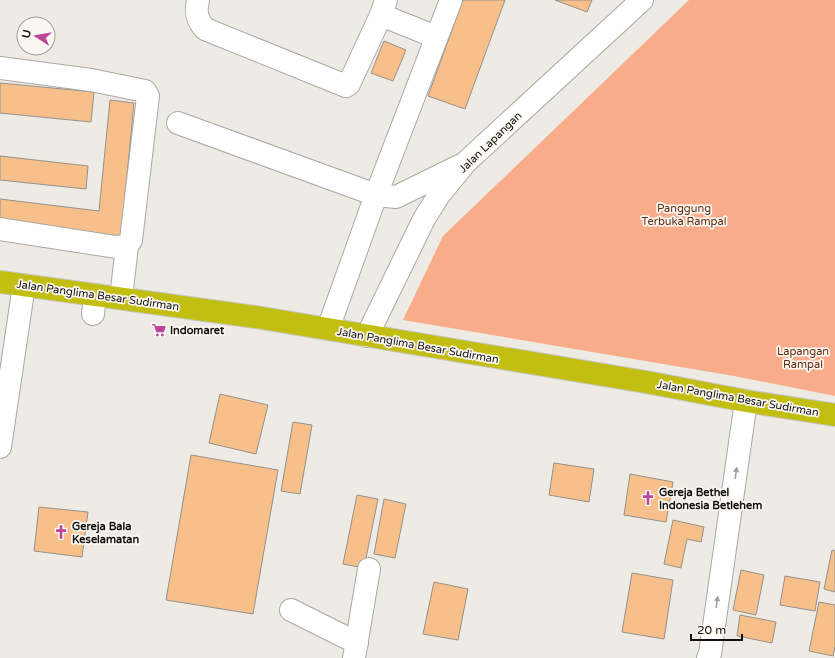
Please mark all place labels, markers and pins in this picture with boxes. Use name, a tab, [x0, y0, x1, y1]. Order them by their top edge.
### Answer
supermarket icon: Indomaret	[151, 322, 167, 338]
place label: Indomaret	[170, 324, 225, 337]
place label: Gereja Bethel Indonesia Betlehem	[659, 486, 762, 512]
church icon: Gereja Bethel Indonesia Betlehem	[640, 490, 656, 506]
place label: Gereja Bala Keselamatan	[72, 520, 140, 546]
church icon: Gereja Bala Keselamatan	[53, 524, 69, 540]

